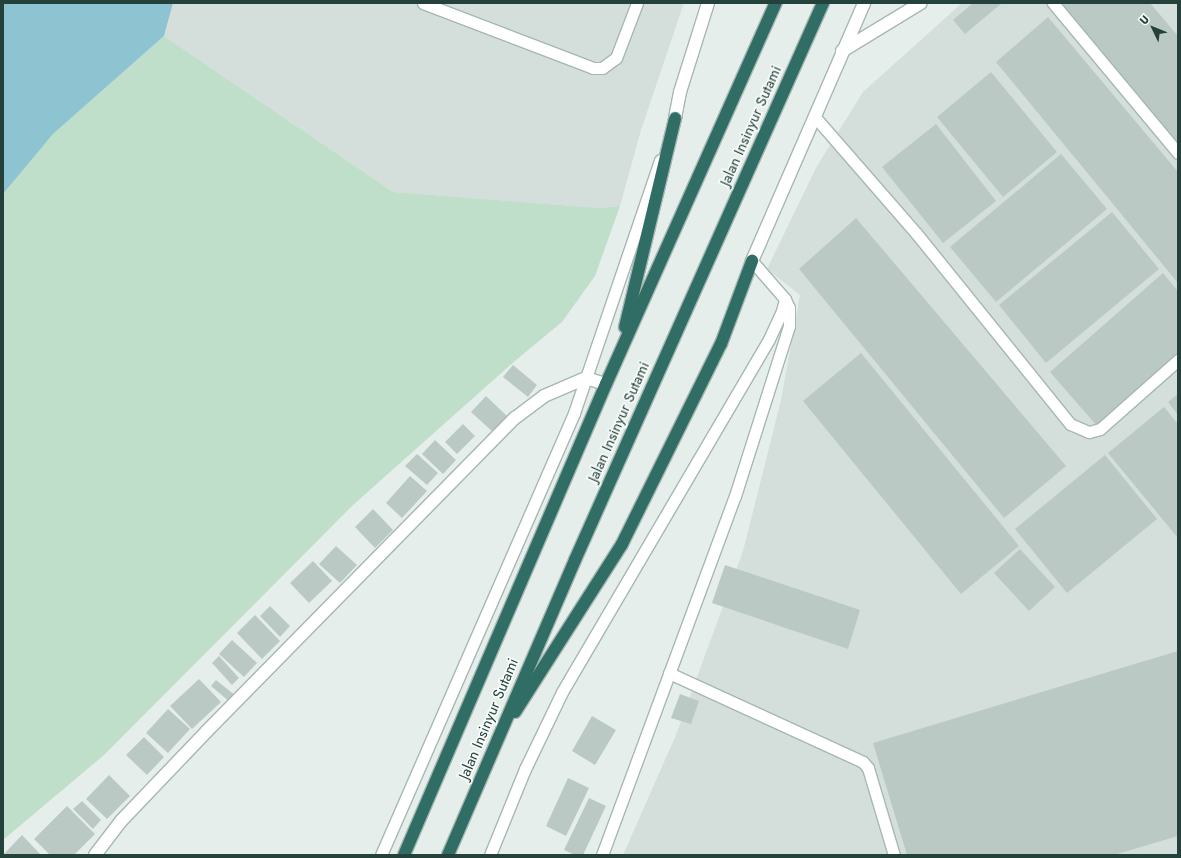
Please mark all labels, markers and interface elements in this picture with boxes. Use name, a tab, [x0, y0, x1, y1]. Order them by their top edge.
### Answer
north arrow	[1133, 8, 1173, 48]
text: U	[1136, 12, 1153, 28]
street label: Jalan Insinyur Sutami	[716, 63, 786, 189]
street label: Jalan Insinyur Sutami	[584, 359, 654, 485]
street label: Jalan Insinyur Sutami	[455, 656, 523, 782]

